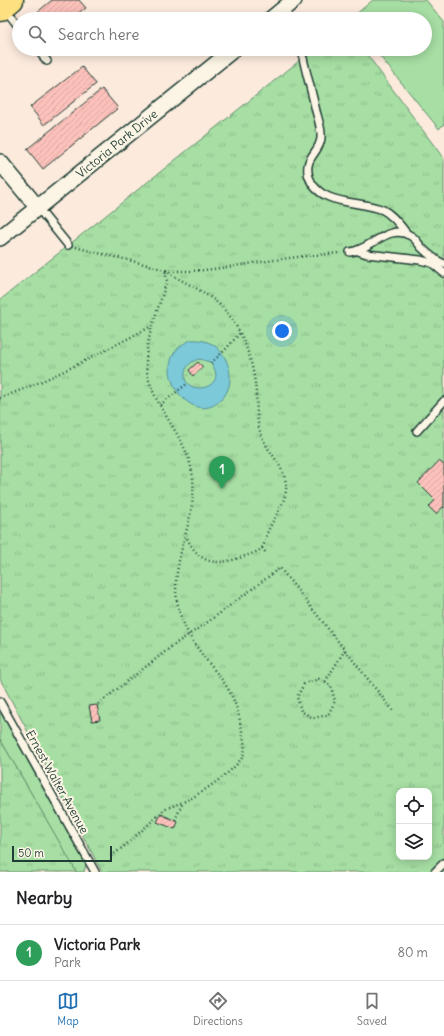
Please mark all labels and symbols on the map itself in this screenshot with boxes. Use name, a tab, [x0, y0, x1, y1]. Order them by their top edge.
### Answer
street label: Victoria Park Drive	[73, 106, 160, 181]
your location	[272, 321, 292, 341]
pin: 1	[209, 456, 235, 489]
street label: Ernest Walter Avenue	[23, 727, 92, 836]
scale bar	[12, 844, 112, 863]

